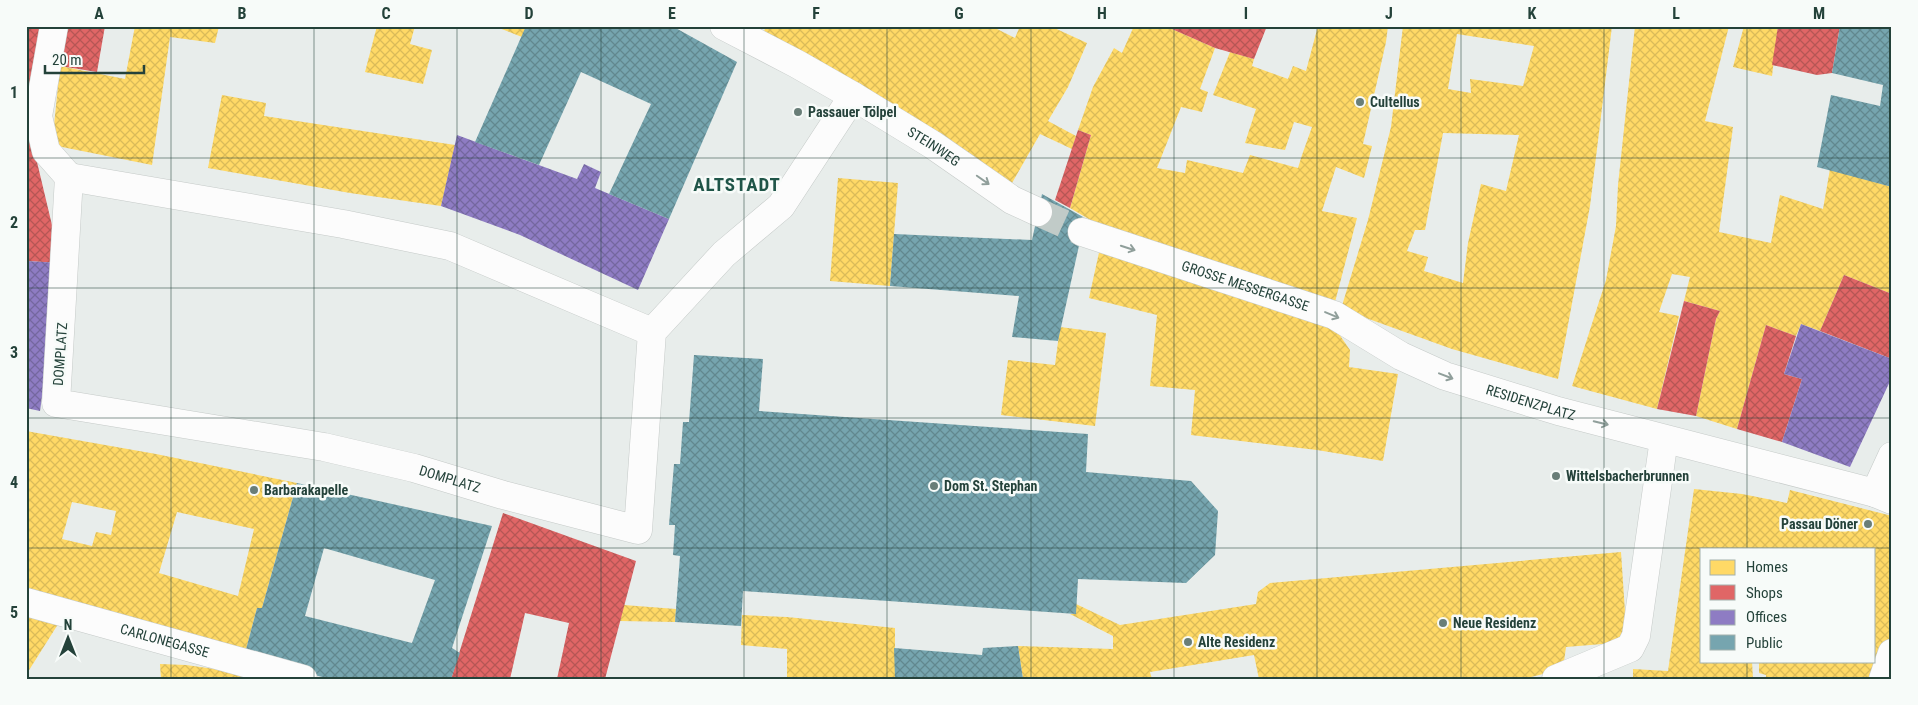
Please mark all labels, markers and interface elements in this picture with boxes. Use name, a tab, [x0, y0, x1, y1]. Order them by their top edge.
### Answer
text: A	[94, 4, 104, 23]
text: B	[238, 4, 247, 23]
text: C	[381, 4, 391, 23]
text: D	[524, 4, 534, 23]
text: E	[668, 4, 676, 23]
text: F	[812, 4, 820, 23]
text: G	[954, 4, 964, 23]
text: H	[1097, 4, 1107, 23]
text: I	[1244, 4, 1248, 23]
text: J	[1385, 4, 1393, 23]
text: K	[1528, 4, 1537, 23]
text: L	[1672, 4, 1680, 23]
text: M	[1813, 4, 1825, 23]
scale bar	[45, 42, 144, 74]
text: 20 m	[52, 51, 82, 69]
text: 1	[10, 83, 18, 102]
place label: Cultellus	[1370, 94, 1420, 110]
marker: Cultellus	[1354, 96, 1366, 108]
place label: Passauer Tölpel	[808, 104, 897, 120]
marker: Passauer Tölpel	[792, 106, 804, 118]
street label: STEINWEG	[905, 123, 963, 169]
district label: ALTSTADT	[693, 173, 781, 196]
one-way arrow	[975, 175, 989, 185]
text: 2	[10, 213, 18, 232]
one-way arrow	[1120, 243, 1136, 253]
street label: GROSSE MESSERGASSE	[1180, 257, 1311, 314]
one-way arrow	[1324, 310, 1339, 320]
street label: DOMPLATZ	[50, 322, 70, 386]
text: 3	[10, 343, 18, 362]
one-way arrow	[1438, 372, 1453, 381]
street label: RESIDENZPLATZ	[1484, 381, 1577, 423]
one-way arrow	[1593, 418, 1609, 428]
street label: DOMPLATZ	[417, 462, 483, 496]
place label: Wittelsbacherbrunnen	[1566, 468, 1689, 484]
marker: Wittelsbacherbrunnen	[1550, 470, 1562, 482]
text: 4	[10, 473, 18, 492]
place label: Dom St. Stephan	[944, 478, 1038, 494]
marker: Dom St. Stephan	[928, 480, 940, 492]
place label: Barbarakapelle	[264, 482, 349, 498]
marker: Barbarakapelle	[248, 484, 260, 496]
place label: Passau Döner	[1781, 516, 1858, 532]
marker: Passau Döner	[1862, 518, 1874, 530]
legend	[1700, 548, 1876, 662]
text: Homes	[1746, 558, 1788, 576]
text: Shops	[1746, 584, 1783, 602]
text: 5	[10, 603, 18, 622]
text: Offices	[1746, 608, 1787, 626]
north arrow	[42, 612, 92, 662]
place label: Neue Residenz	[1453, 615, 1536, 631]
text: N	[64, 617, 72, 633]
marker: Neue Residenz	[1437, 617, 1449, 629]
street label: CARLONEGASSE	[118, 621, 211, 661]
place label: Alte Residenz	[1198, 634, 1275, 650]
text: Public	[1746, 634, 1783, 652]
marker: Alte Residenz	[1182, 636, 1194, 648]

